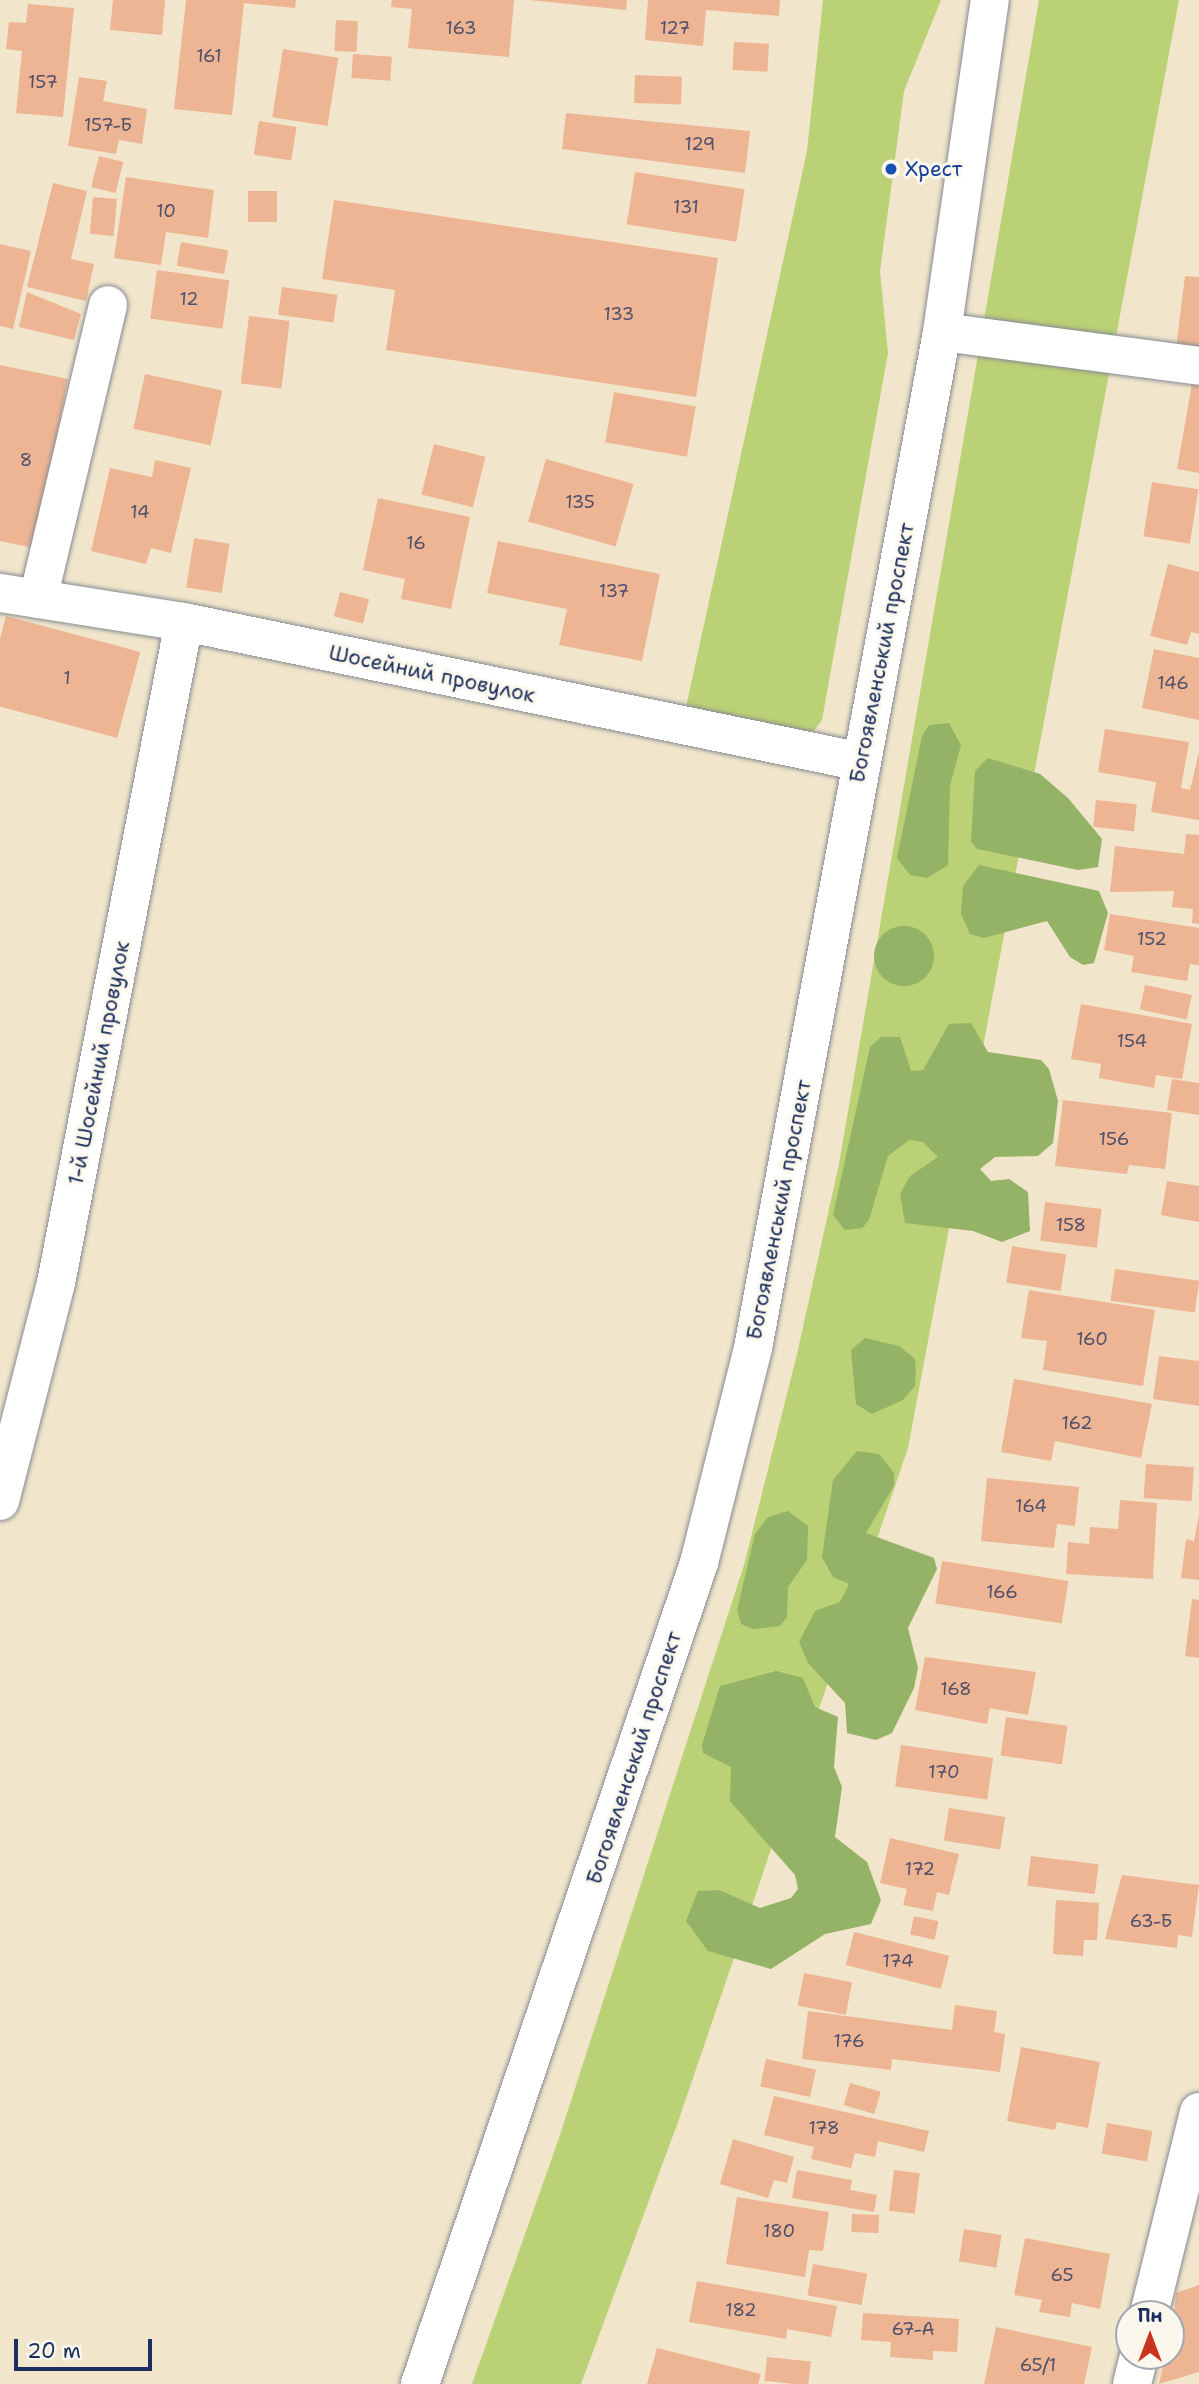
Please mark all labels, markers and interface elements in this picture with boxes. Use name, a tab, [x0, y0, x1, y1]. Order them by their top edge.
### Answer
house number: 163	[446, 17, 476, 39]
house number: 127	[660, 17, 690, 39]
house number: 161	[196, 45, 222, 67]
house number: 157	[28, 71, 58, 93]
house number: 157-Б	[84, 114, 132, 136]
house number: 129	[685, 133, 715, 155]
place label: Хрест	[905, 156, 962, 182]
marker: Хрест	[883, 161, 899, 177]
house number: 131	[673, 196, 699, 218]
house number: 10	[156, 200, 176, 222]
house number: 12	[179, 288, 199, 310]
house number: 133	[604, 303, 634, 325]
house number: 8	[20, 449, 32, 471]
house number: 135	[565, 491, 595, 513]
house number: 14	[130, 501, 150, 523]
street label: Богоявленський проспект	[844, 521, 920, 785]
house number: 16	[406, 532, 426, 554]
house number: 137	[599, 580, 629, 602]
street label: Шосейний провулок	[327, 640, 537, 708]
house number: 1	[63, 667, 71, 689]
house number: 146	[1157, 672, 1189, 694]
house number: 152	[1137, 928, 1167, 950]
street label: 1-й Шосейний провулок	[63, 939, 135, 1187]
house number: 154	[1117, 1030, 1147, 1052]
street label: Богоявленський проспект	[741, 1078, 817, 1342]
house number: 156	[1099, 1128, 1129, 1150]
house number: 158	[1056, 1214, 1086, 1236]
house number: 160	[1076, 1328, 1108, 1350]
house number: 162	[1062, 1412, 1092, 1434]
house number: 164	[1015, 1495, 1047, 1517]
house number: 166	[986, 1581, 1018, 1603]
street label: Богоявленський проспект	[581, 1628, 687, 1888]
house number: 168	[940, 1678, 972, 1700]
house number: 170	[928, 1761, 960, 1783]
house number: 172	[905, 1858, 935, 1880]
house number: 63-Б	[1130, 1910, 1172, 1932]
house number: 174	[883, 1950, 913, 1972]
house number: 176	[833, 2030, 865, 2052]
house number: 178	[808, 2117, 840, 2139]
house number: 180	[763, 2220, 795, 2242]
house number: 65	[1051, 2264, 1073, 2286]
house number: 182	[725, 2299, 757, 2321]
north arrow	[1115, 2300, 1185, 2370]
text: Пн	[1137, 2303, 1163, 2328]
house number: 67-А	[891, 2318, 935, 2340]
scale bar	[18, 2324, 156, 2368]
text: 20 m	[27, 2337, 81, 2365]
house number: 65/1	[1020, 2354, 1056, 2376]

